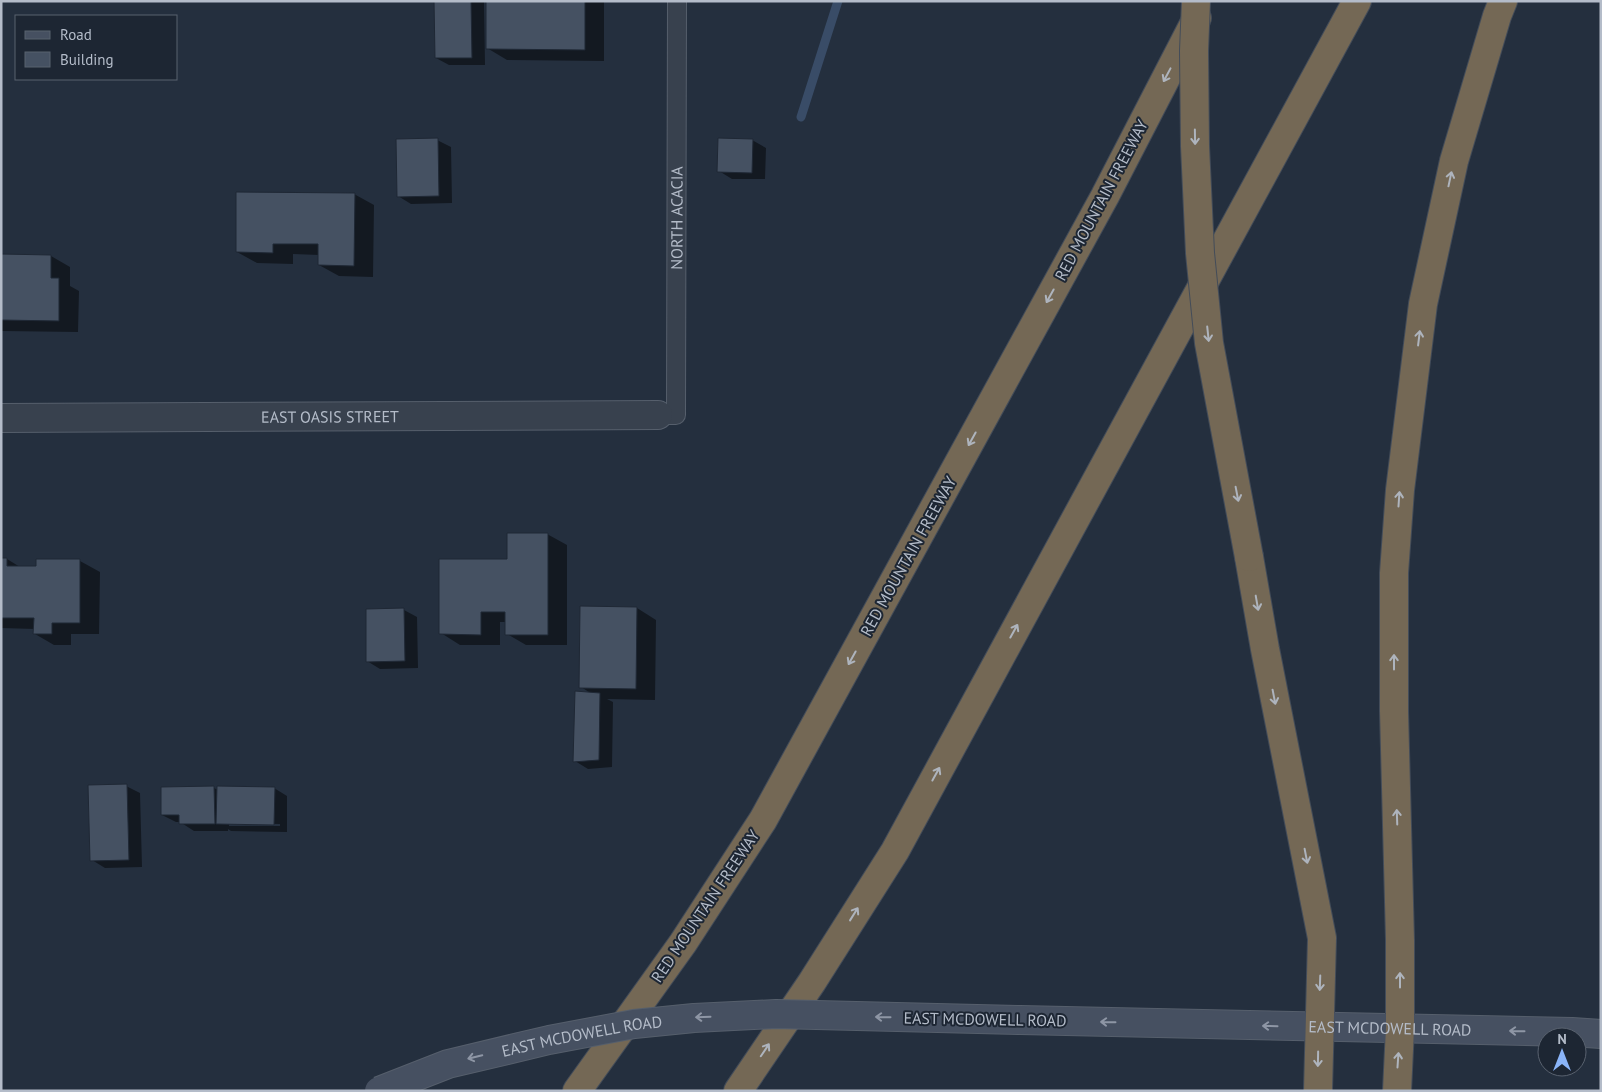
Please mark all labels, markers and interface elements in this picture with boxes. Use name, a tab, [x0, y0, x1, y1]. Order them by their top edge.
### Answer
legend	[15, 15, 178, 80]
text: Road	[60, 25, 92, 44]
text: Building	[60, 50, 114, 69]
one-way arrow	[1162, 68, 1172, 83]
street label: RED MOUNTAIN FREEWAY	[1050, 116, 1152, 284]
one-way arrow	[1190, 129, 1200, 145]
street label: NORTH ACACIA	[666, 166, 687, 270]
one-way arrow	[1446, 171, 1456, 187]
one-way arrow	[1045, 288, 1054, 303]
one-way arrow	[1203, 326, 1213, 342]
one-way arrow	[1414, 330, 1424, 346]
street label: EAST OASIS STREET	[261, 406, 399, 427]
one-way arrow	[967, 431, 977, 446]
street label: RED MOUNTAIN FREEWAY	[856, 473, 960, 639]
one-way arrow	[1233, 486, 1243, 502]
one-way arrow	[1395, 492, 1404, 508]
one-way arrow	[1253, 594, 1263, 610]
one-way arrow	[1009, 624, 1019, 639]
one-way arrow	[847, 650, 856, 665]
one-way arrow	[1389, 654, 1399, 670]
one-way arrow	[1270, 688, 1280, 704]
one-way arrow	[932, 767, 941, 782]
one-way arrow	[1392, 809, 1402, 826]
street label: RED MOUNTAIN FREEWAY	[647, 826, 763, 986]
one-way arrow	[1301, 848, 1311, 864]
one-way arrow	[850, 908, 860, 922]
one-way arrow	[1395, 972, 1405, 988]
one-way arrow	[1316, 974, 1325, 990]
street label: EAST MCDOWELL ROAD	[903, 1008, 1067, 1030]
street label: EAST MCDOWELL ROAD	[500, 1011, 663, 1061]
one-way arrow	[696, 1012, 712, 1022]
one-way arrow	[876, 1012, 892, 1022]
street label: EAST MCDOWELL ROAD	[1308, 1016, 1472, 1040]
one-way arrow	[1100, 1017, 1116, 1027]
one-way arrow	[1262, 1021, 1278, 1031]
one-way arrow	[1509, 1026, 1526, 1036]
north arrow	[1537, 1027, 1587, 1077]
text: N	[1557, 1030, 1567, 1048]
one-way arrow	[760, 1044, 770, 1058]
one-way arrow	[1313, 1050, 1323, 1067]
one-way arrow	[1394, 1052, 1403, 1068]
one-way arrow	[467, 1053, 483, 1063]

